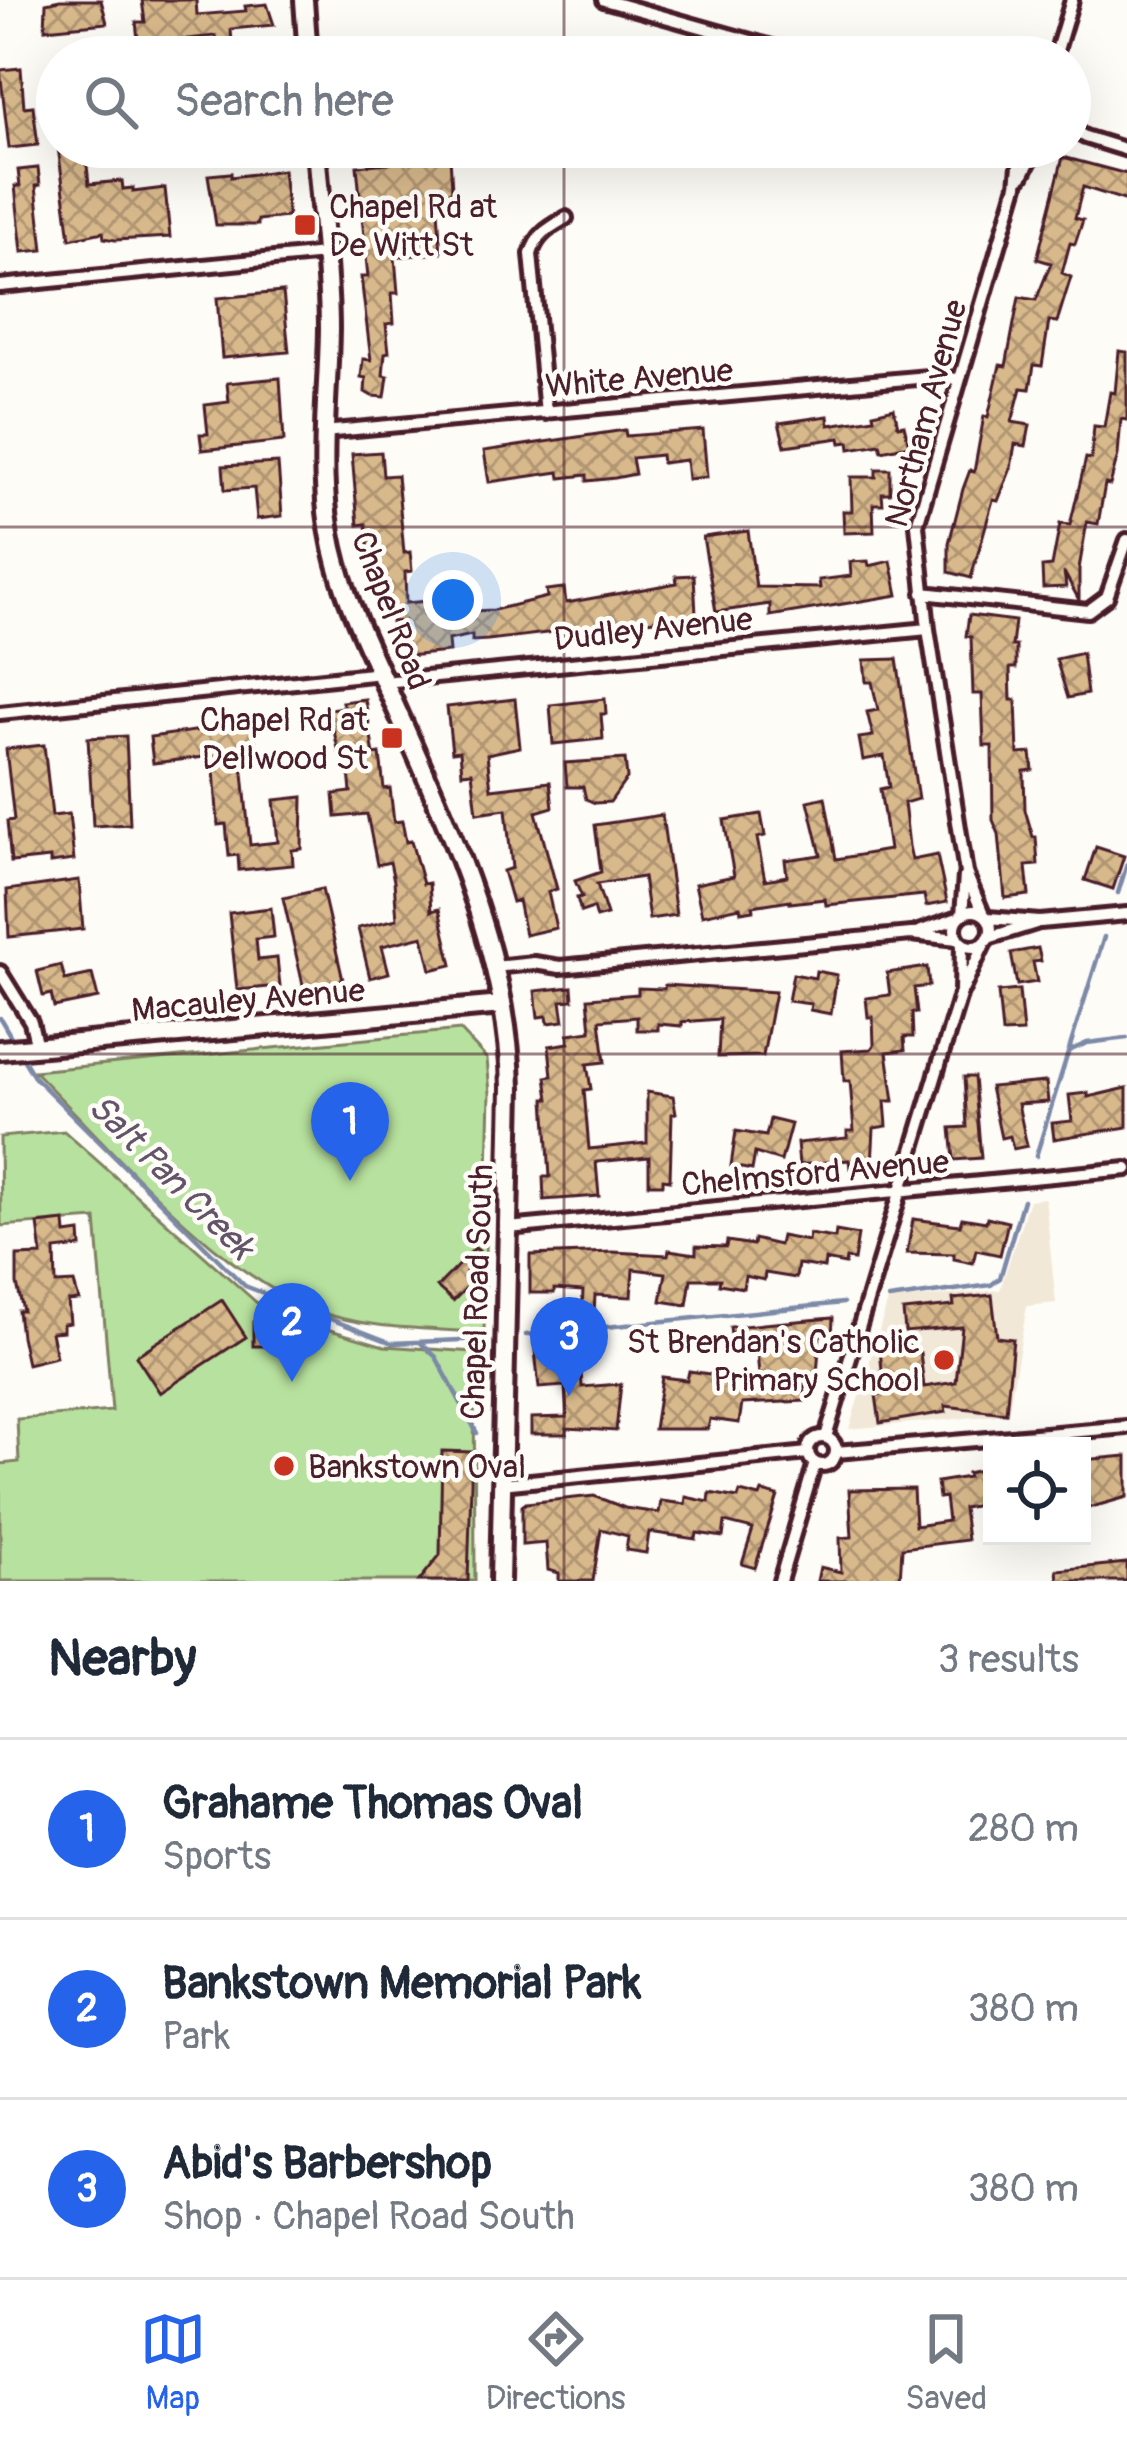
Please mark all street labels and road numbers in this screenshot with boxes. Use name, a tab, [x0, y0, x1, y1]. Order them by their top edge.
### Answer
street label: Northam Avenue	[876, 295, 977, 532]
street label: White Avenue	[544, 350, 735, 407]
street label: Chapel Road	[342, 526, 440, 696]
street label: Dudley Avenue	[552, 599, 755, 660]
street label: Macauley Avenue	[130, 970, 366, 1031]
street label: Chelmsford Avenue	[680, 1141, 951, 1206]
street label: Chapel Road South	[453, 1163, 502, 1421]

